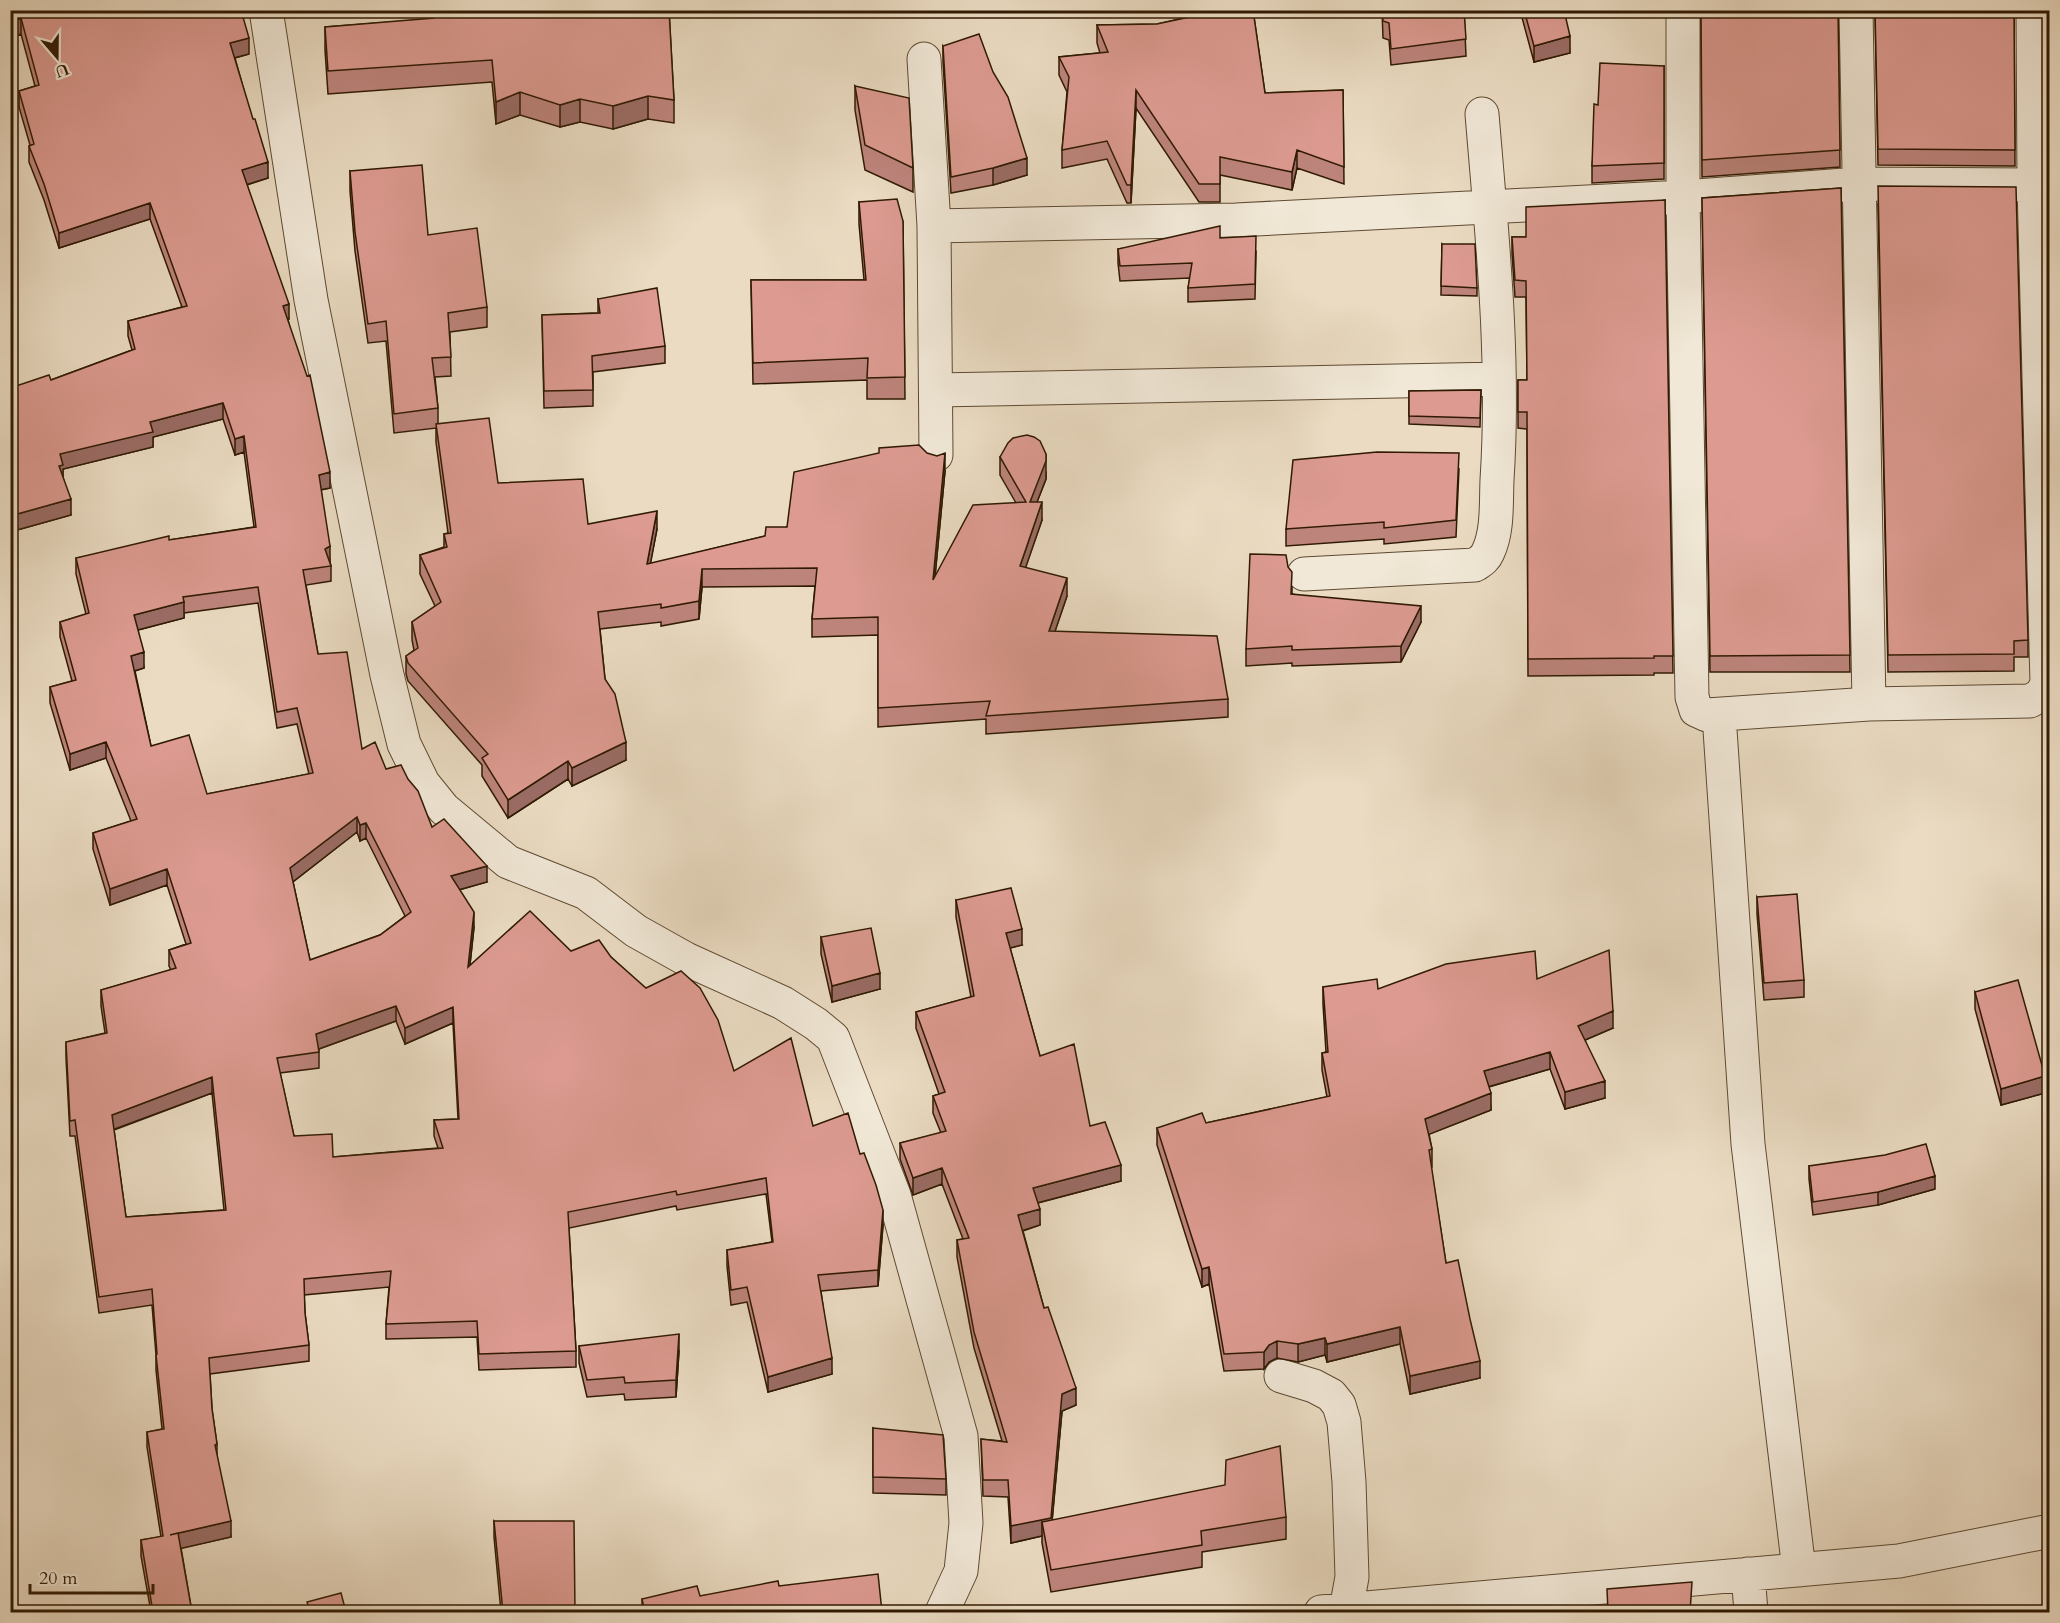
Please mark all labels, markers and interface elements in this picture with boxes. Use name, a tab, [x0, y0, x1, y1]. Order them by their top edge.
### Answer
north arrow	[27, 27, 87, 87]
text: U	[52, 58, 72, 83]
scale bar	[30, 1557, 153, 1595]
text: 20 m	[39, 1566, 78, 1591]

